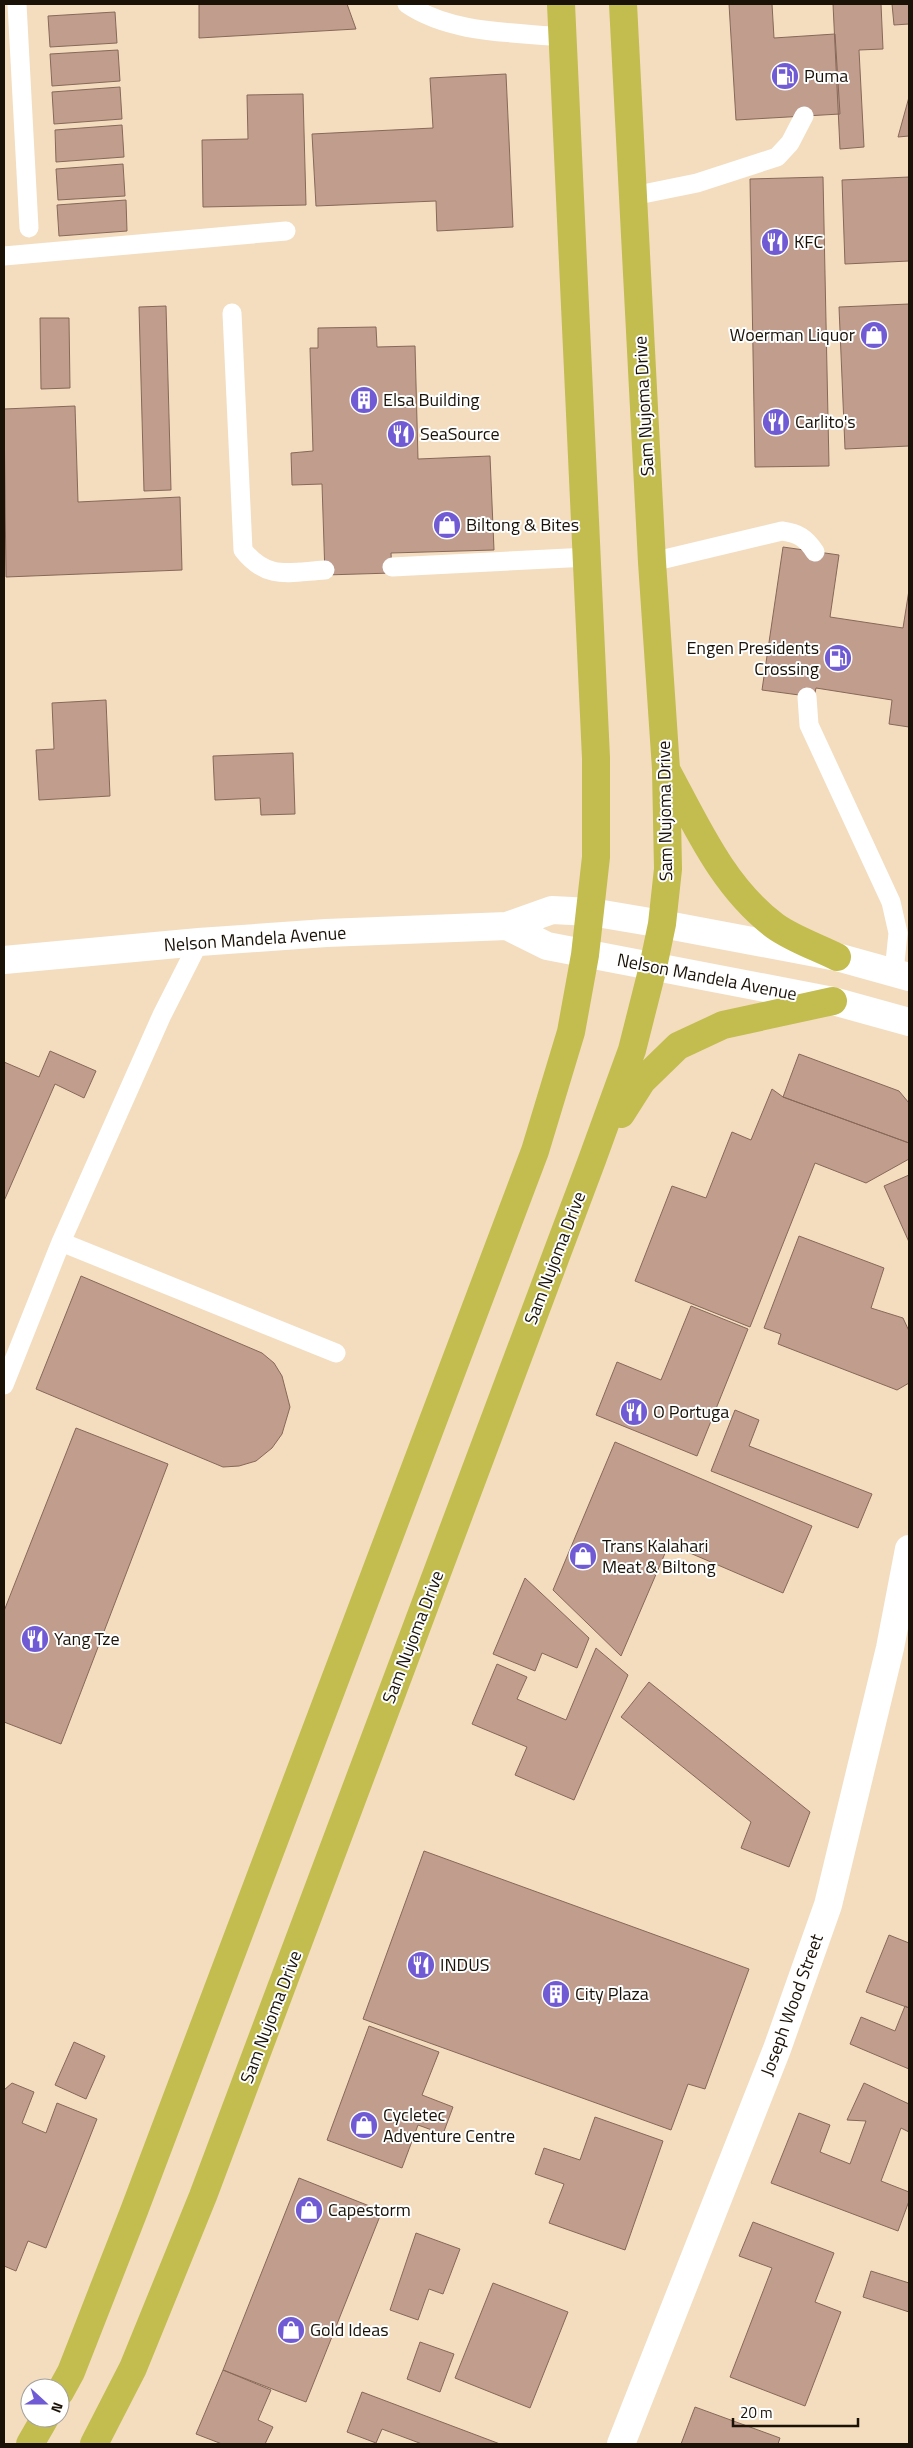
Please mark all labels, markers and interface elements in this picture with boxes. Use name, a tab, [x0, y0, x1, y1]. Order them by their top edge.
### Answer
fuel station icon: Puma	[770, 61, 800, 91]
place label: Puma	[804, 62, 848, 89]
restaurant icon: KFC	[760, 227, 790, 257]
place label: KFC	[794, 228, 824, 255]
shop icon: Woerman Liquor	[859, 320, 889, 350]
place label: Woerman Liquor	[730, 321, 855, 348]
street label: Sam Nujoma Drive	[626, 335, 661, 477]
building icon: Elsa Building	[349, 385, 379, 415]
place label: Elsa Building	[383, 386, 480, 413]
restaurant icon: Carlito's	[761, 407, 791, 437]
place label: Carlito's	[795, 408, 856, 435]
restaurant icon: SeaSource	[386, 419, 416, 449]
place label: SeaSource	[420, 420, 500, 447]
shop icon: Biltong & Bites	[432, 510, 462, 540]
place label: Biltong & Bites	[466, 511, 579, 538]
place label: Engen Presidents Crossing	[686, 634, 819, 682]
fuel station icon: Engen Presidents Crossing	[823, 643, 853, 673]
street label: Sam Nujoma Drive	[650, 741, 679, 881]
street label: Nelson Mandela Avenue	[163, 919, 347, 958]
street label: Nelson Mandela Avenue	[615, 946, 799, 1007]
street label: Sam Nujoma Drive	[517, 1187, 592, 1328]
restaurant icon: O Portuga	[619, 1397, 649, 1427]
place label: O Portuga	[653, 1398, 729, 1425]
place label: Trans Kalahari Meat & Biltong	[602, 1532, 716, 1580]
shop icon: Trans Kalahari Meat & Biltong	[568, 1541, 598, 1571]
street label: Sam Nujoma Drive	[375, 1566, 450, 1707]
restaurant icon: Yang Tze	[20, 1624, 50, 1654]
place label: Yang Tze	[54, 1625, 120, 1652]
street label: Joseph Wood Street	[753, 1929, 830, 2080]
street label: Sam Nujoma Drive	[233, 1946, 308, 2087]
restaurant icon: INDUS	[406, 1950, 436, 1980]
place label: INDUS	[440, 1951, 490, 1978]
building icon: City Plaza	[541, 1979, 571, 2009]
place label: City Plaza	[575, 1980, 649, 2007]
place label: Cycletec Adventure Centre	[383, 2101, 515, 2149]
shop icon: Cycletec Adventure Centre	[349, 2110, 379, 2140]
shop icon: Capestorm	[294, 2195, 324, 2225]
place label: Capestorm	[328, 2196, 411, 2223]
shop icon: Gold Ideas	[276, 2315, 306, 2345]
place label: Gold Ideas	[310, 2316, 389, 2343]
north arrow	[20, 2378, 70, 2428]
scale bar	[733, 2396, 858, 2428]
text: N	[46, 2400, 69, 2416]
text: 20 m	[740, 2401, 773, 2424]

